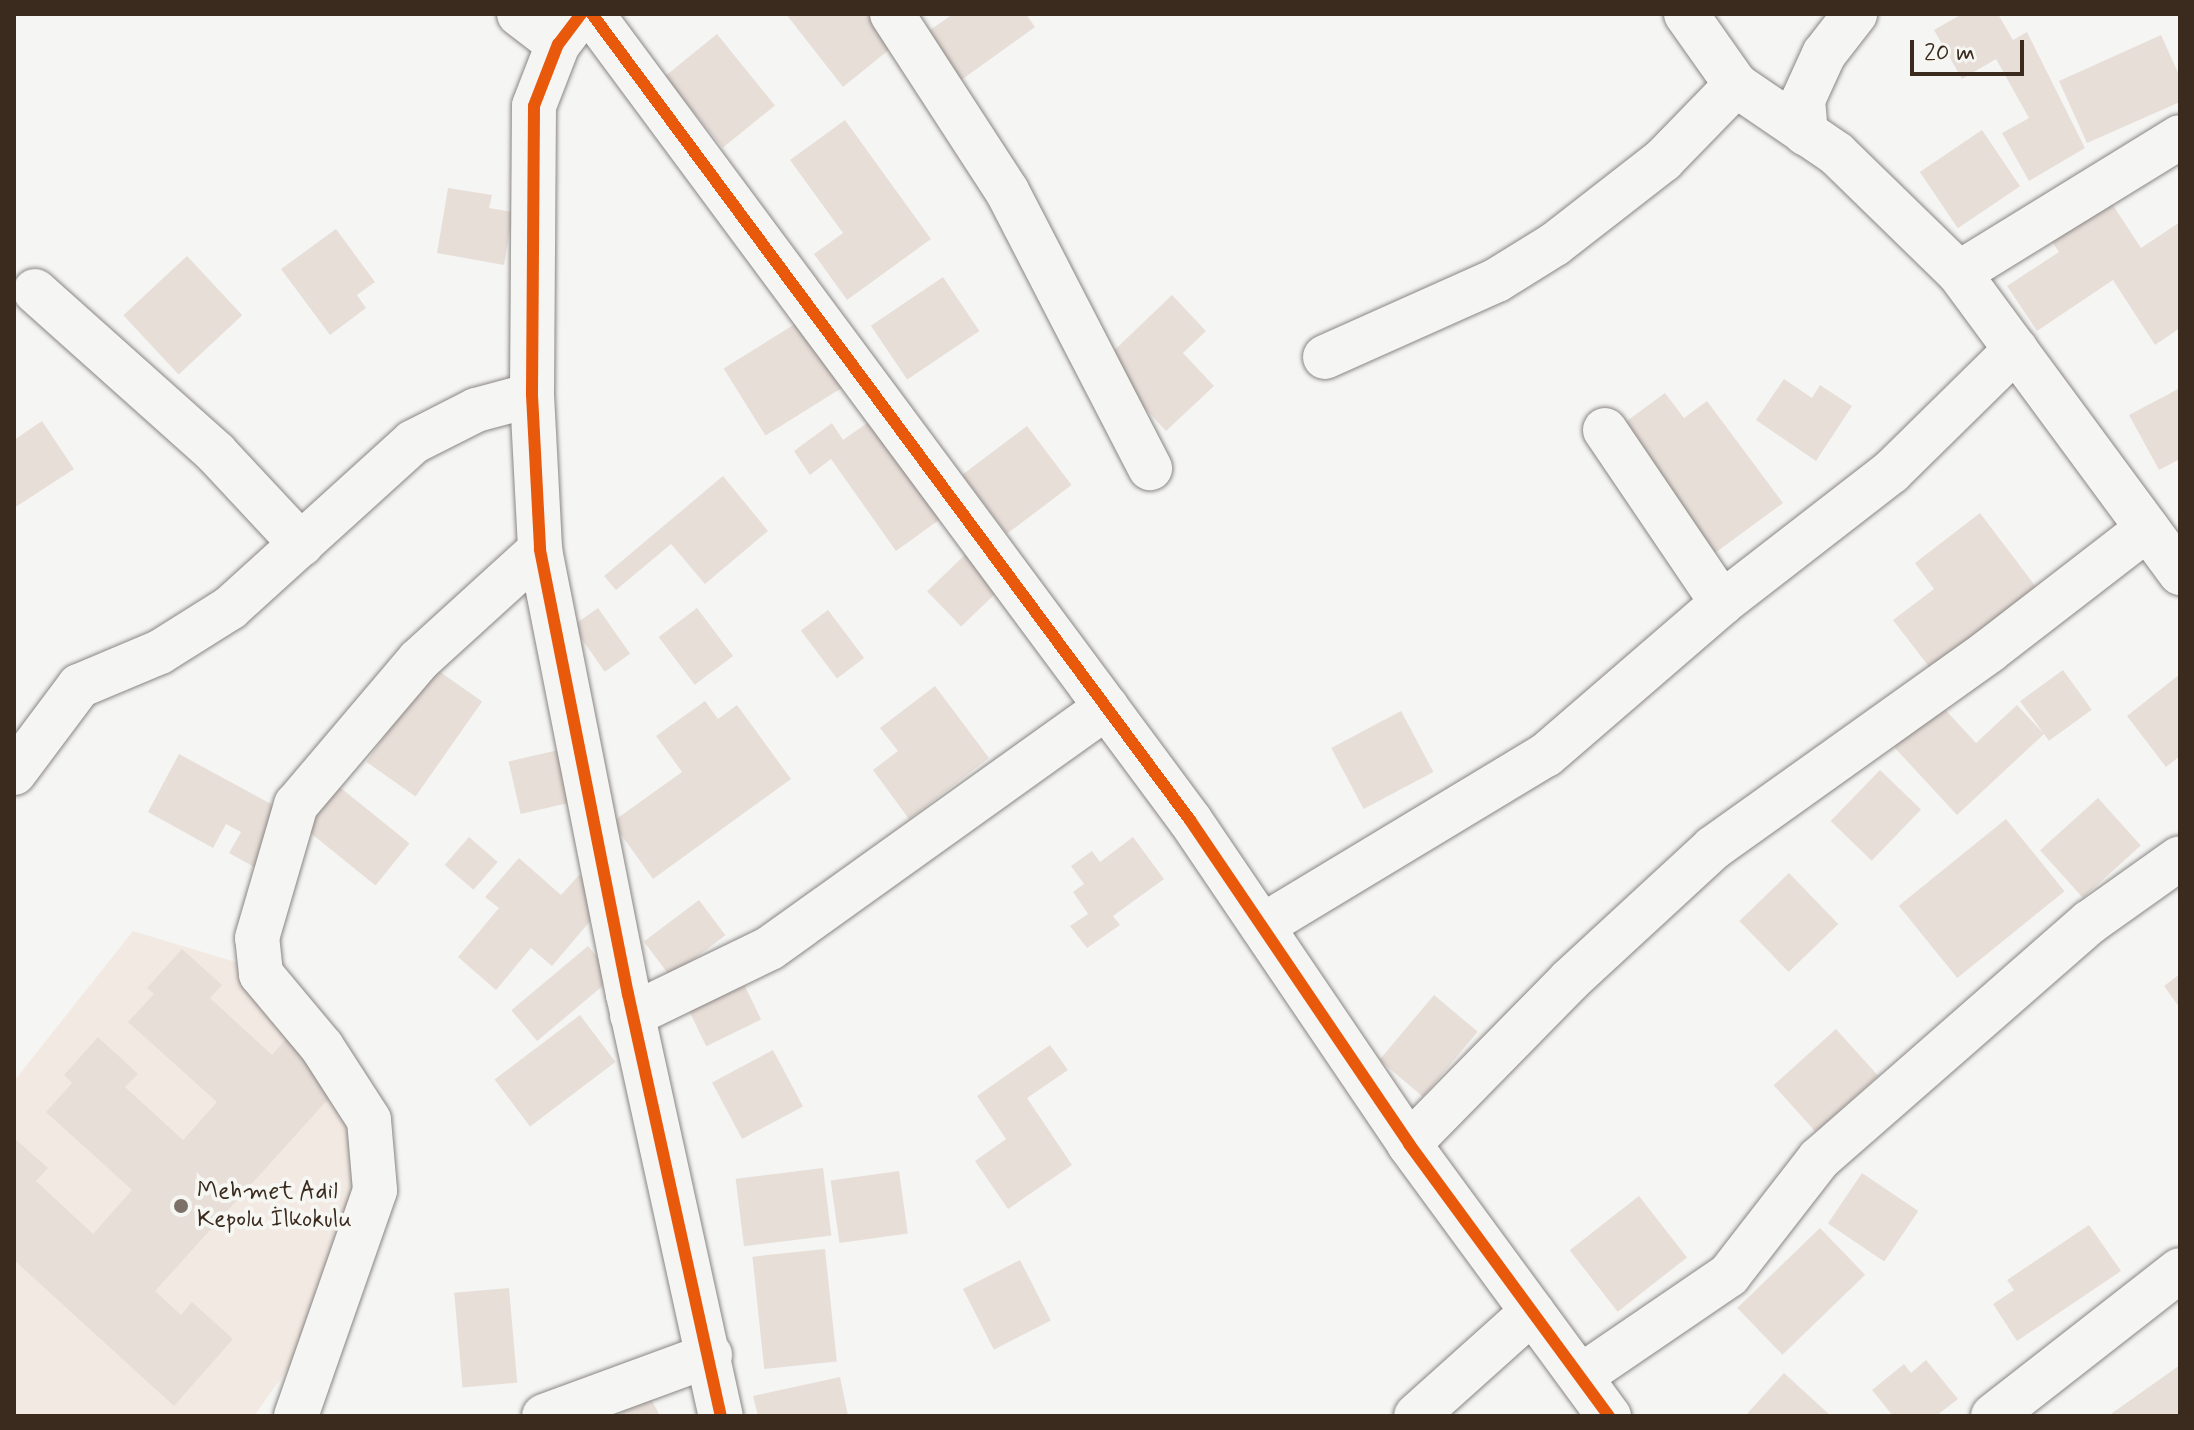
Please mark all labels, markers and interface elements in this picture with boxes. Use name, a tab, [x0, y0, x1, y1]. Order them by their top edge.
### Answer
scale bar	[1914, 24, 2028, 74]
text: 20 m	[1924, 38, 1975, 69]
place label: Mehmet Adil Kepolu İlkokulu	[197, 1178, 352, 1234]
marker: Mehmet Adil Kepolu İlkokulu	[172, 1197, 190, 1215]

